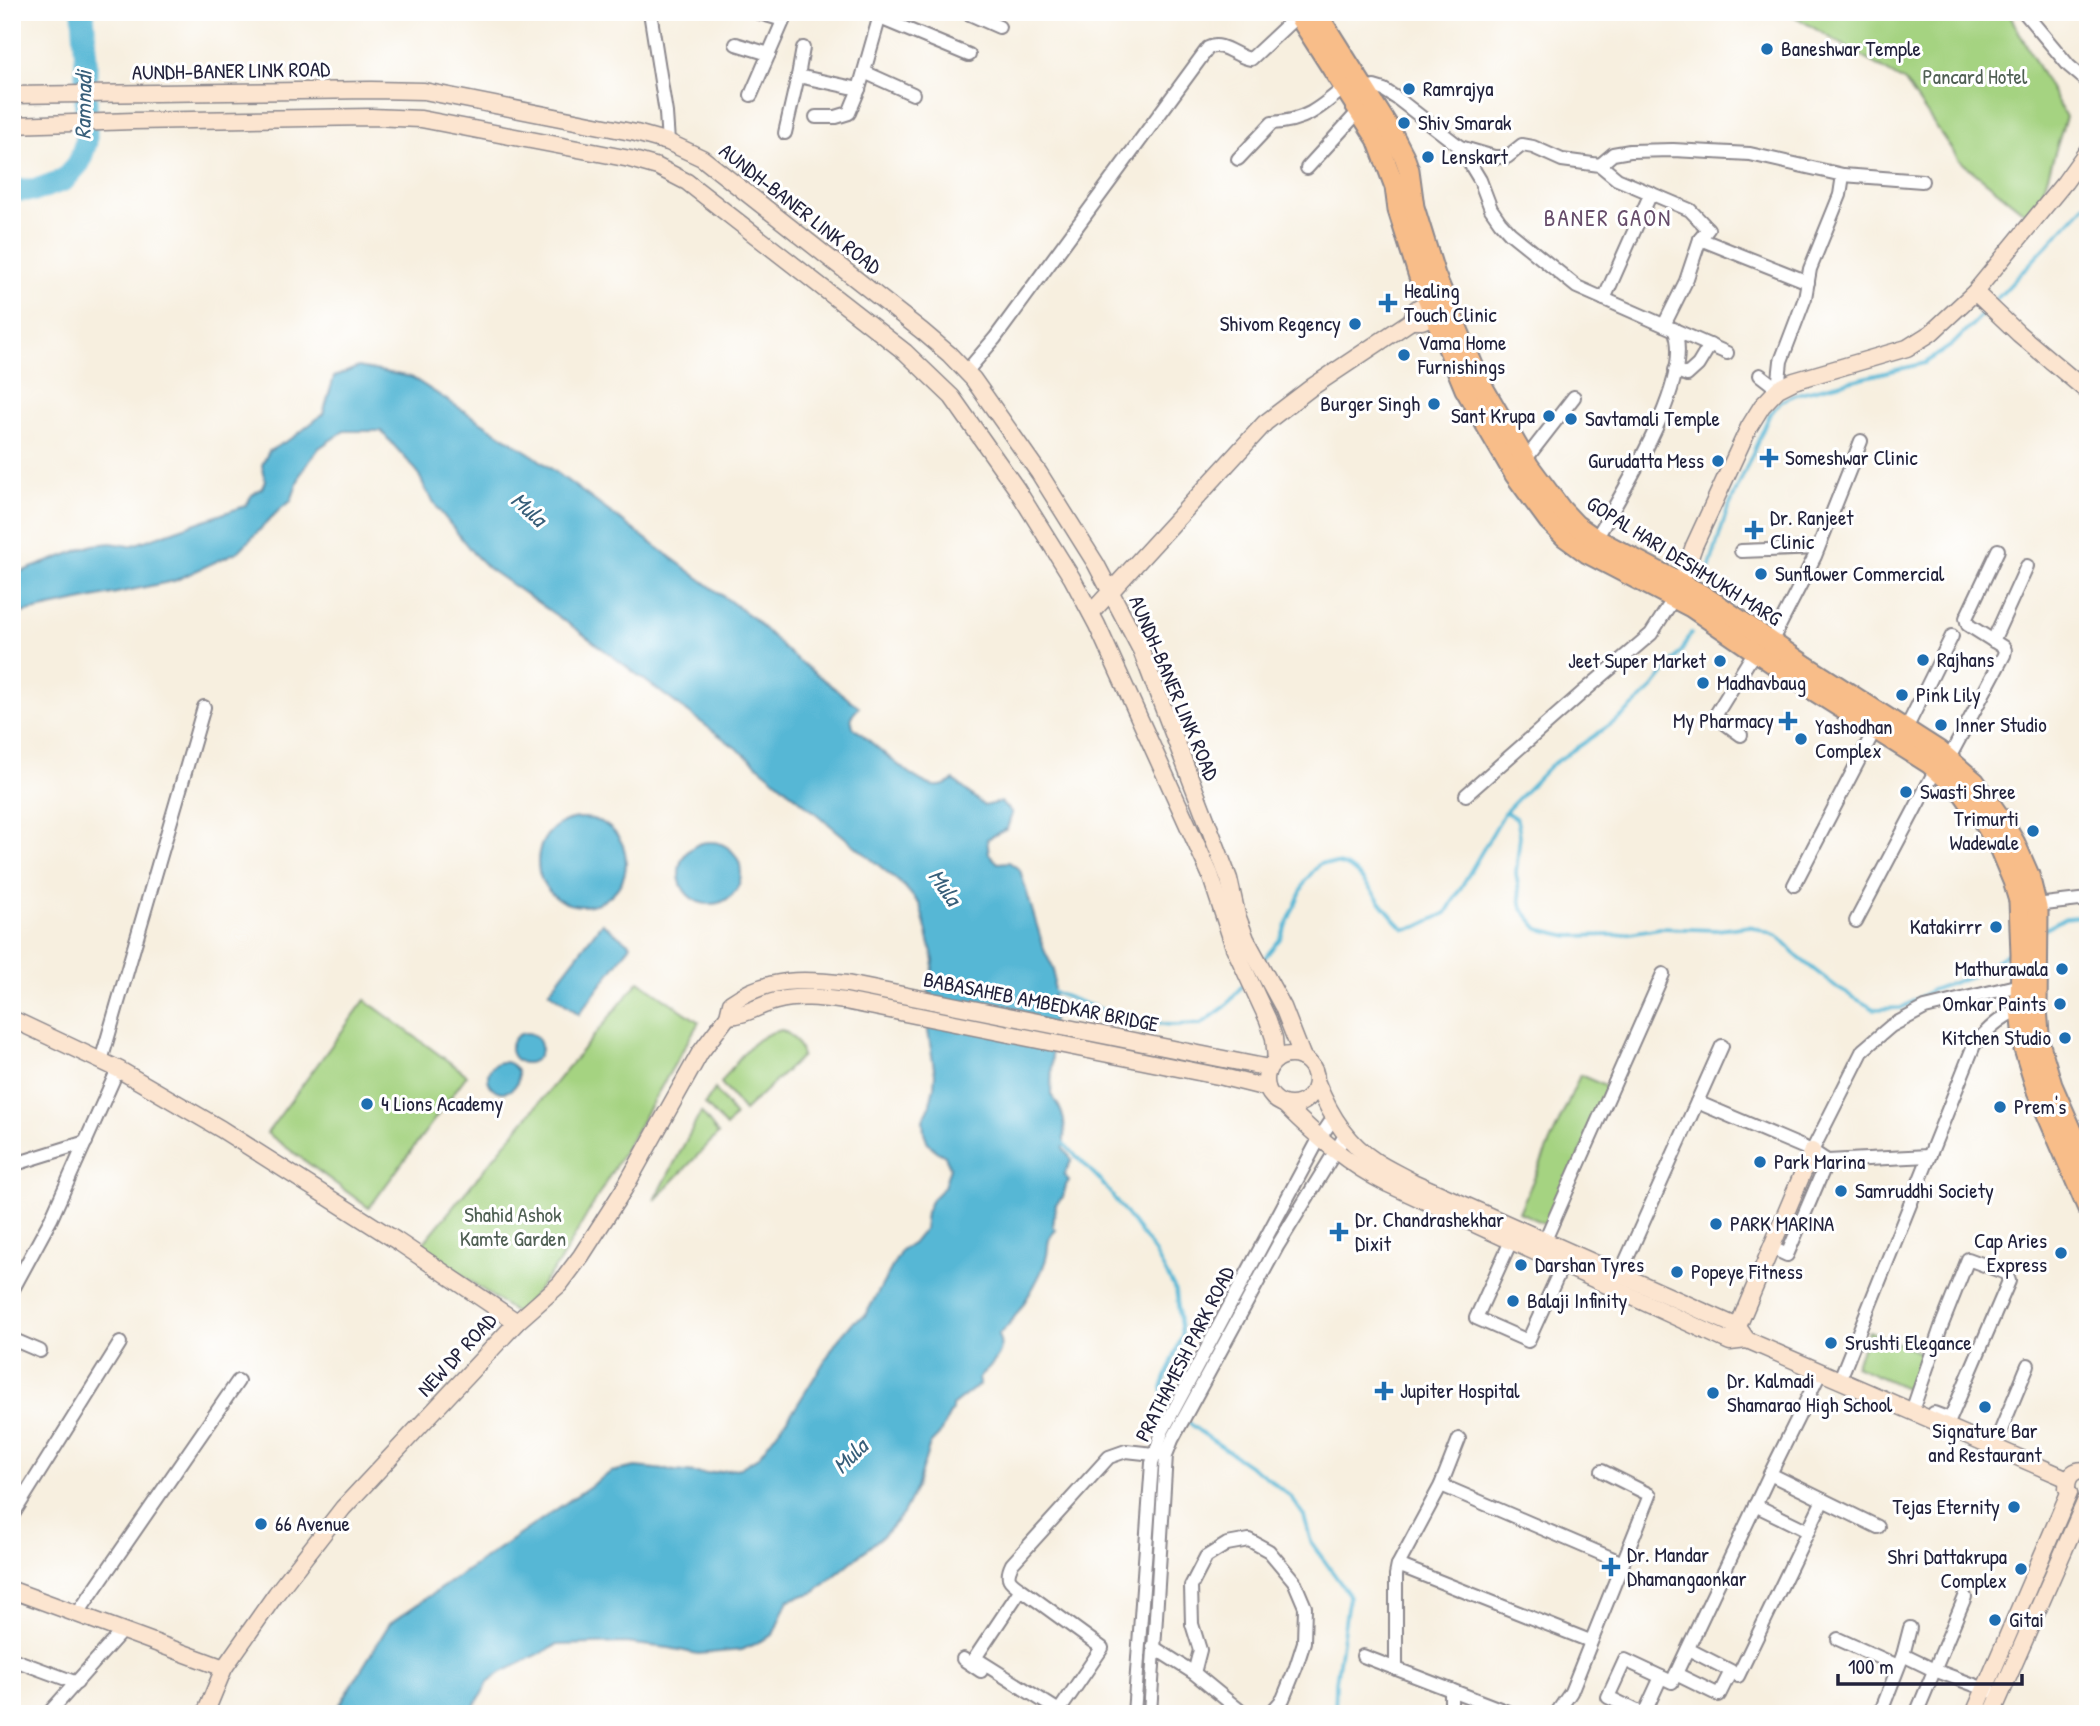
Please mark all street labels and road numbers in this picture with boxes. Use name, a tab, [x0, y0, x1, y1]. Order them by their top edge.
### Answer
street label: AUNDH-BANER LINK ROAD	[132, 54, 330, 87]
street label: AUNDH-BANER LINK ROAD	[713, 136, 887, 281]
street label: GOPAL HARI DESHMUKH MARG	[1581, 489, 1787, 632]
street label: AUNDH-BANER LINK ROAD	[1122, 591, 1227, 785]
street label: BABASAHEB AMBEDKAR BRIDGE	[921, 964, 1161, 1039]
street label: PRATHAMESH PARK ROAD	[1128, 1261, 1241, 1446]
street label: NEW DP ROAD	[410, 1307, 503, 1403]

